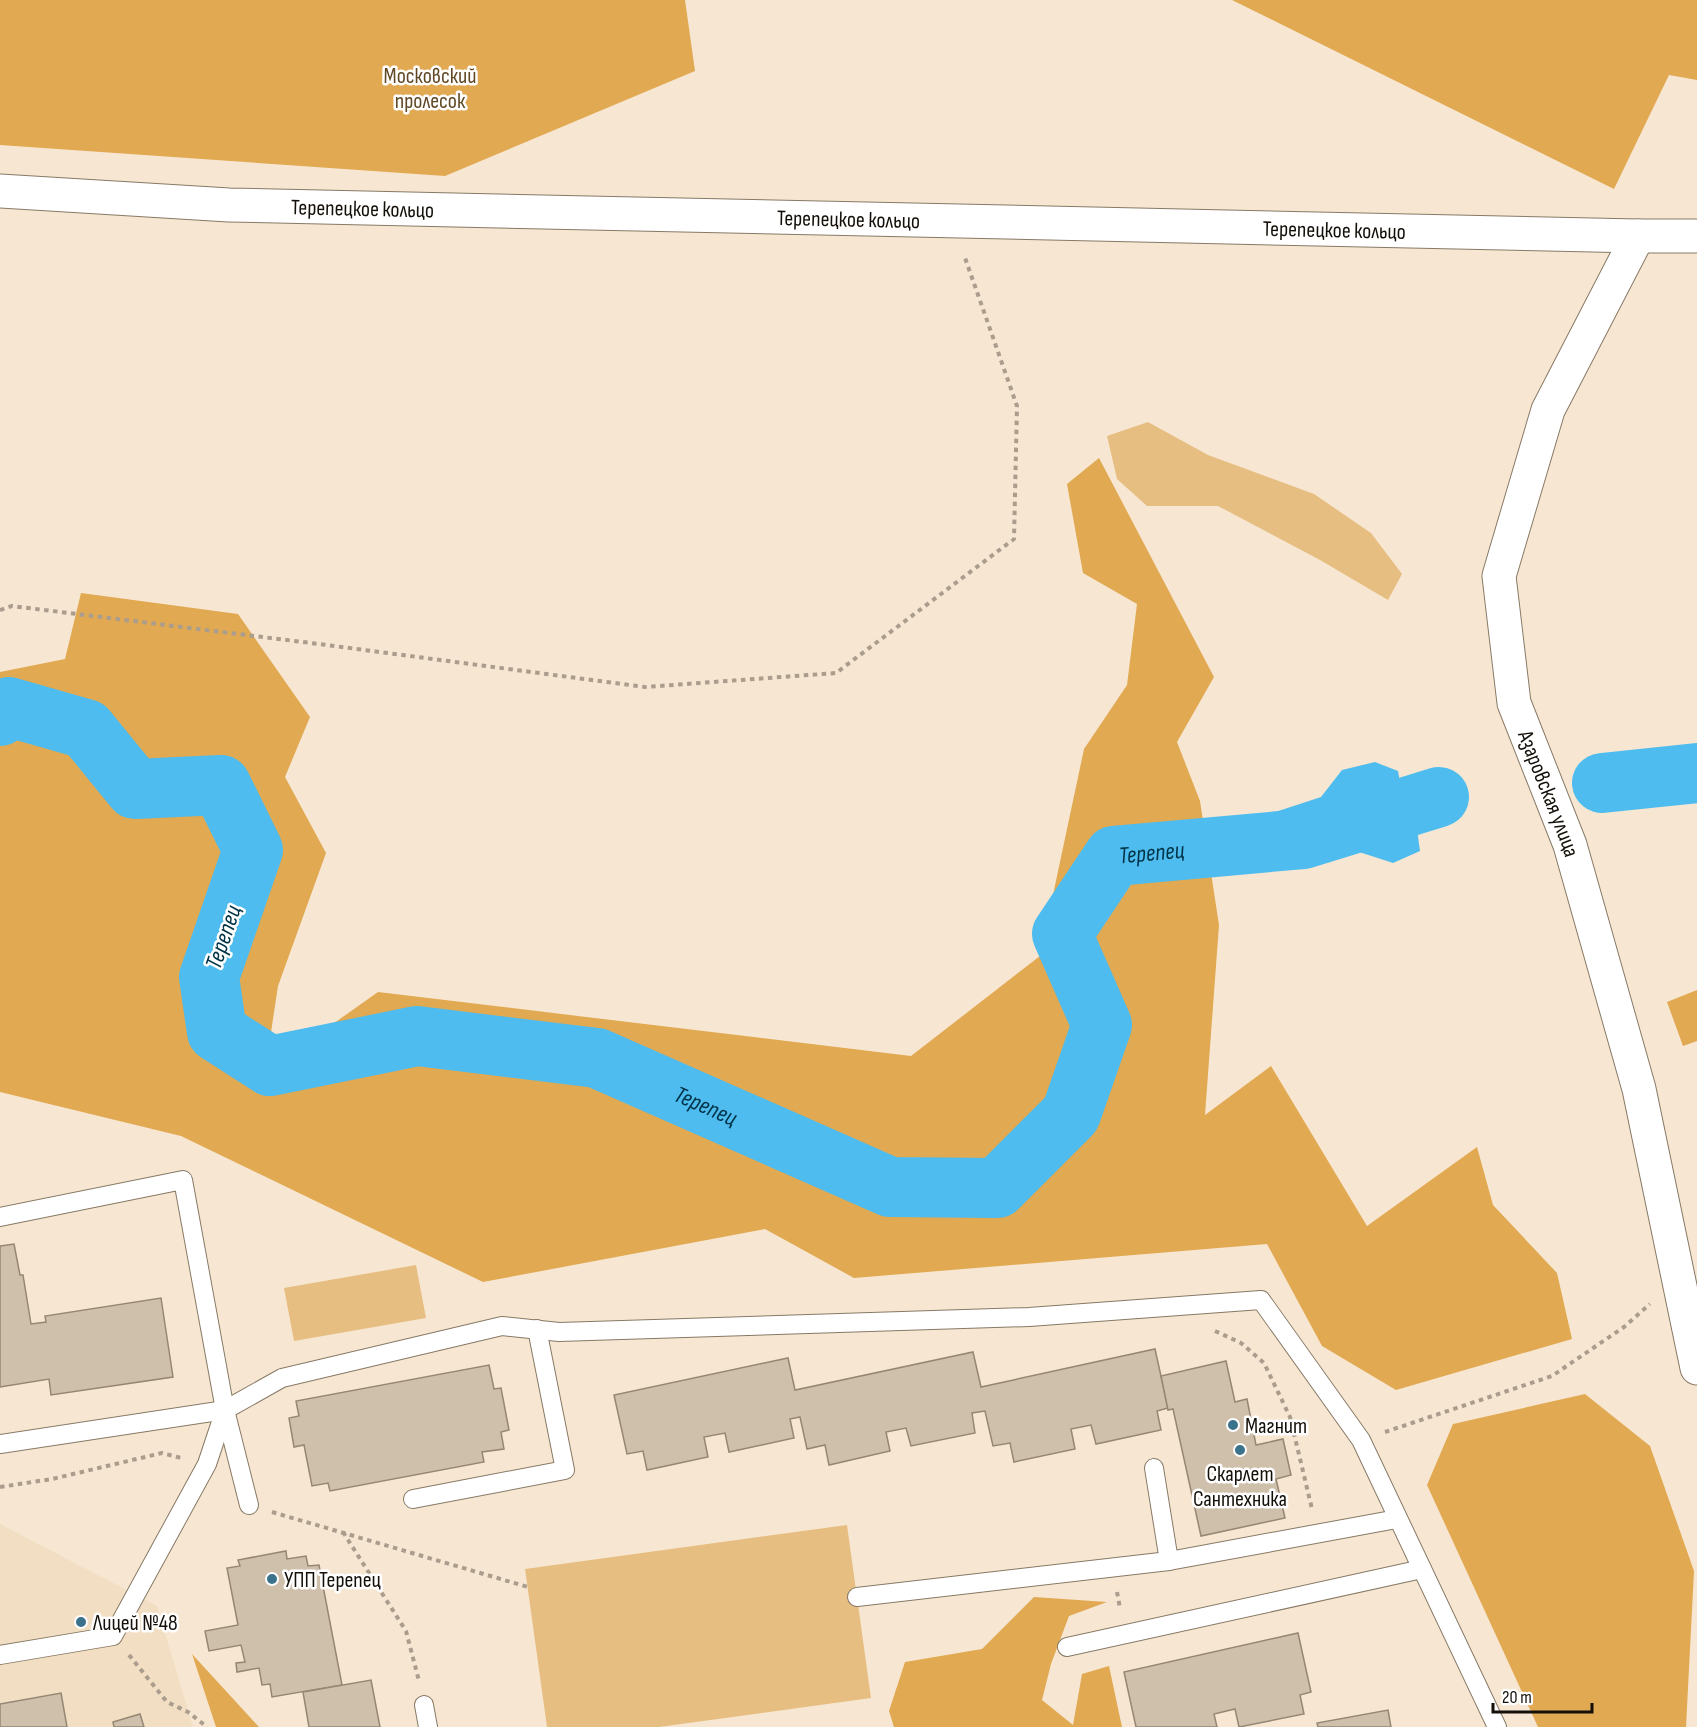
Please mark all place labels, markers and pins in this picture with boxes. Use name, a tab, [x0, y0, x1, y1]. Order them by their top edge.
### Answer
place label: Магнит	[1245, 1413, 1307, 1440]
marker: Магнит	[1226, 1418, 1240, 1432]
marker: Скарлет Сантехника	[1233, 1443, 1247, 1457]
place label: Скарлет Сантехника	[1193, 1461, 1287, 1513]
place label: УПП Терепец	[284, 1567, 381, 1594]
marker: УПП Терепец	[265, 1572, 279, 1586]
place label: Лицей №48	[92, 1610, 178, 1637]
marker: Лицей №48	[74, 1615, 88, 1629]

